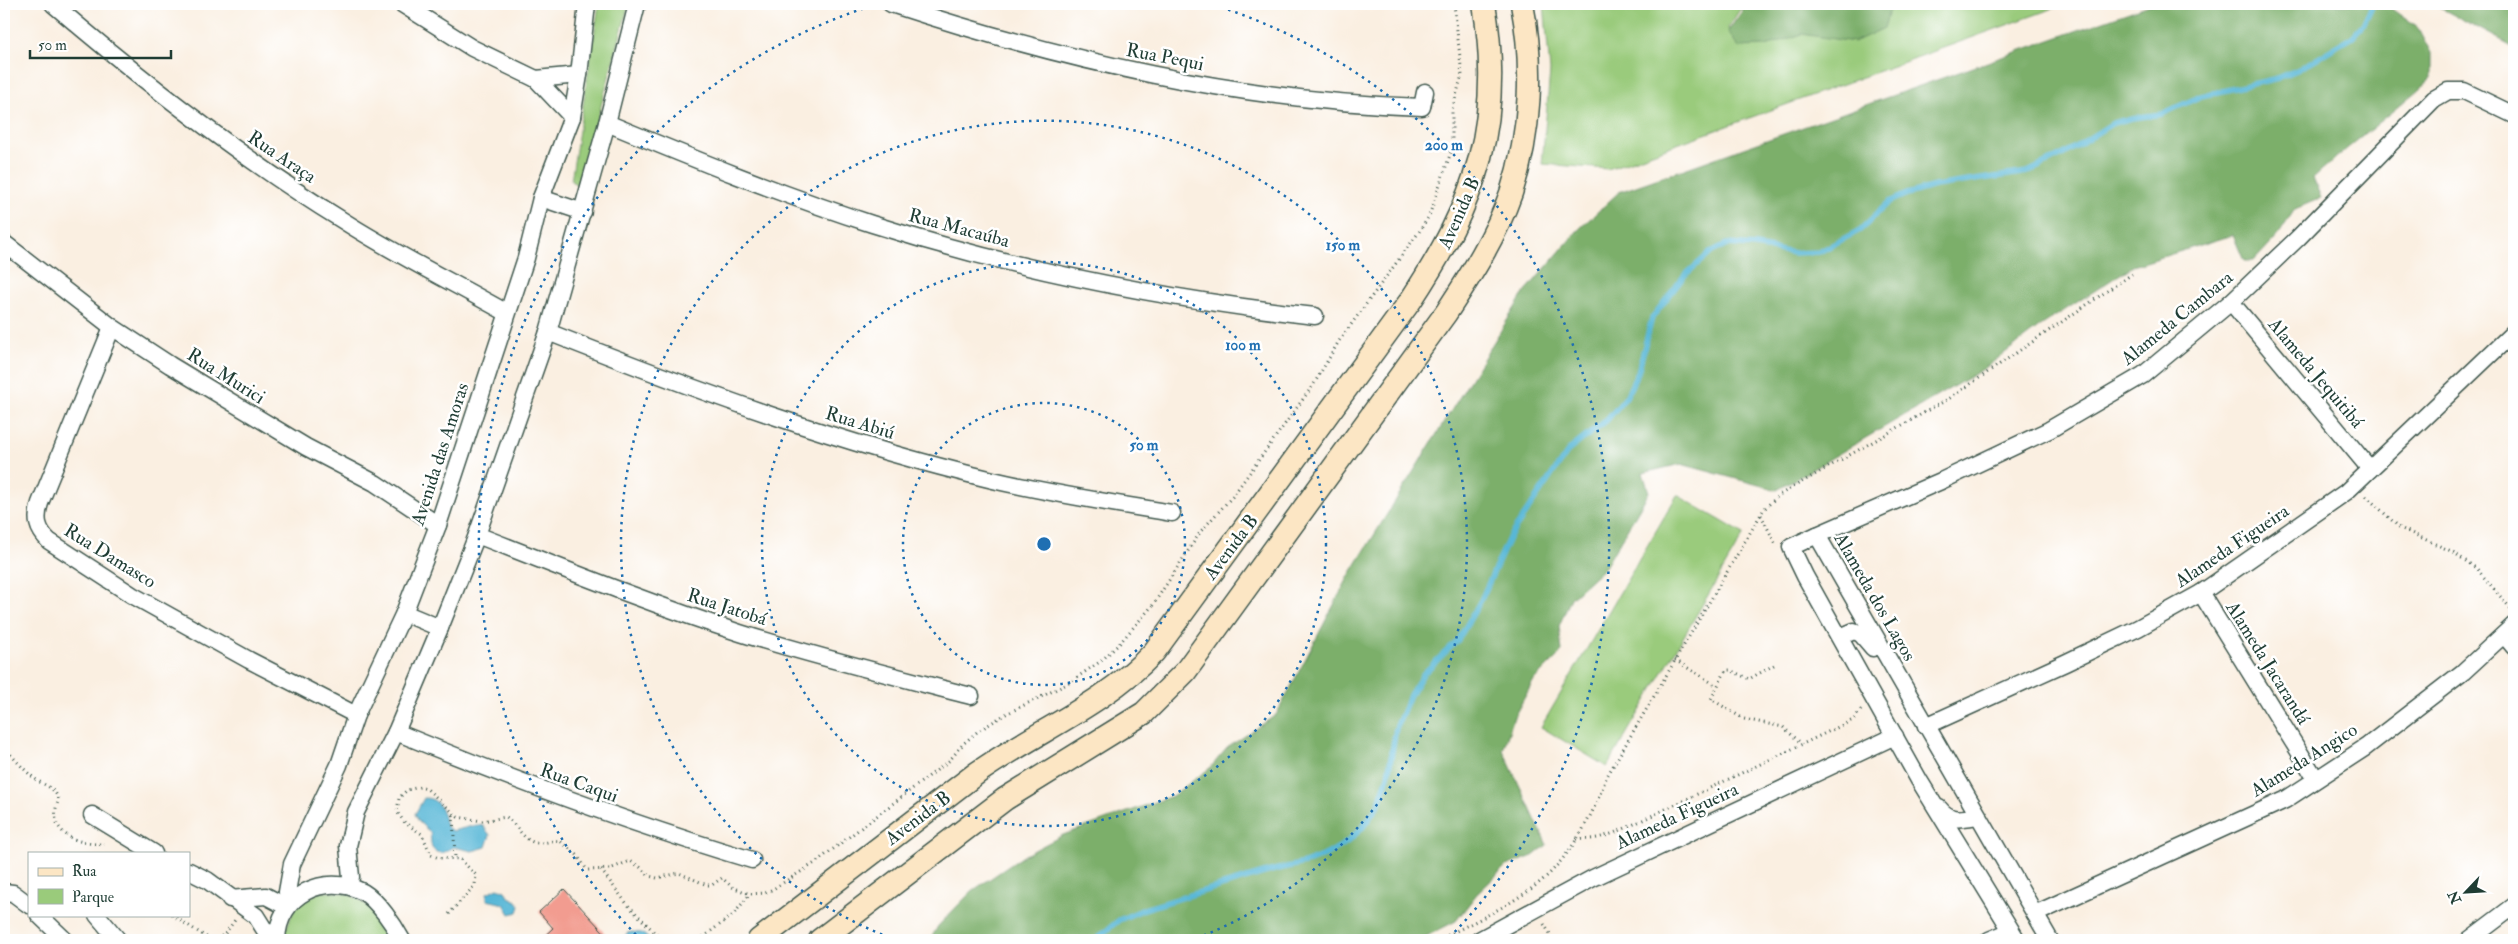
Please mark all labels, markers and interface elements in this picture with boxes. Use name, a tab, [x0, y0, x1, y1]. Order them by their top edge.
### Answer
scale bar	[30, 28, 171, 60]
text: 50 m	[38, 36, 67, 55]
street label: Rua Pequi	[1124, 38, 1206, 76]
street label: Rua Araça	[243, 125, 321, 189]
text: 200 m	[1425, 136, 1463, 155]
street label: Avenida B	[1432, 173, 1485, 253]
street label: Rua Macaúba	[906, 203, 1012, 253]
text: 150 m	[1326, 236, 1360, 255]
street label: Alameda Cambara	[2115, 265, 2238, 371]
street label: Alameda Jequitibá	[2262, 312, 2369, 433]
text: 100 m	[1225, 336, 1261, 355]
street label: Rua Murici	[182, 343, 270, 409]
street label: Avenida das Amoras	[405, 380, 474, 529]
street label: Rua Abiú	[822, 401, 898, 445]
text: 50 m	[1130, 436, 1159, 455]
street label: Alameda Figueira	[2169, 499, 2294, 594]
street label: Avenida B	[1198, 509, 1263, 585]
street label: Rua Damasco	[59, 518, 161, 594]
street label: Alameda dos Lagos	[1828, 528, 1921, 665]
centre of rings	[1035, 535, 1053, 553]
street label: Rua Jatobá	[684, 583, 770, 631]
street label: Alameda Jacarandá	[2220, 596, 2316, 729]
street label: Alameda Angico	[2245, 718, 2362, 803]
street label: Rua Caqui	[537, 758, 621, 808]
street label: Alameda Figueira	[1611, 777, 1742, 855]
street label: Avenida B	[880, 786, 956, 851]
legend	[28, 852, 190, 916]
text: Rua	[72, 862, 97, 881]
north arrow	[2440, 866, 2490, 916]
text: Parque	[72, 888, 114, 907]
text: N	[2444, 888, 2465, 907]

